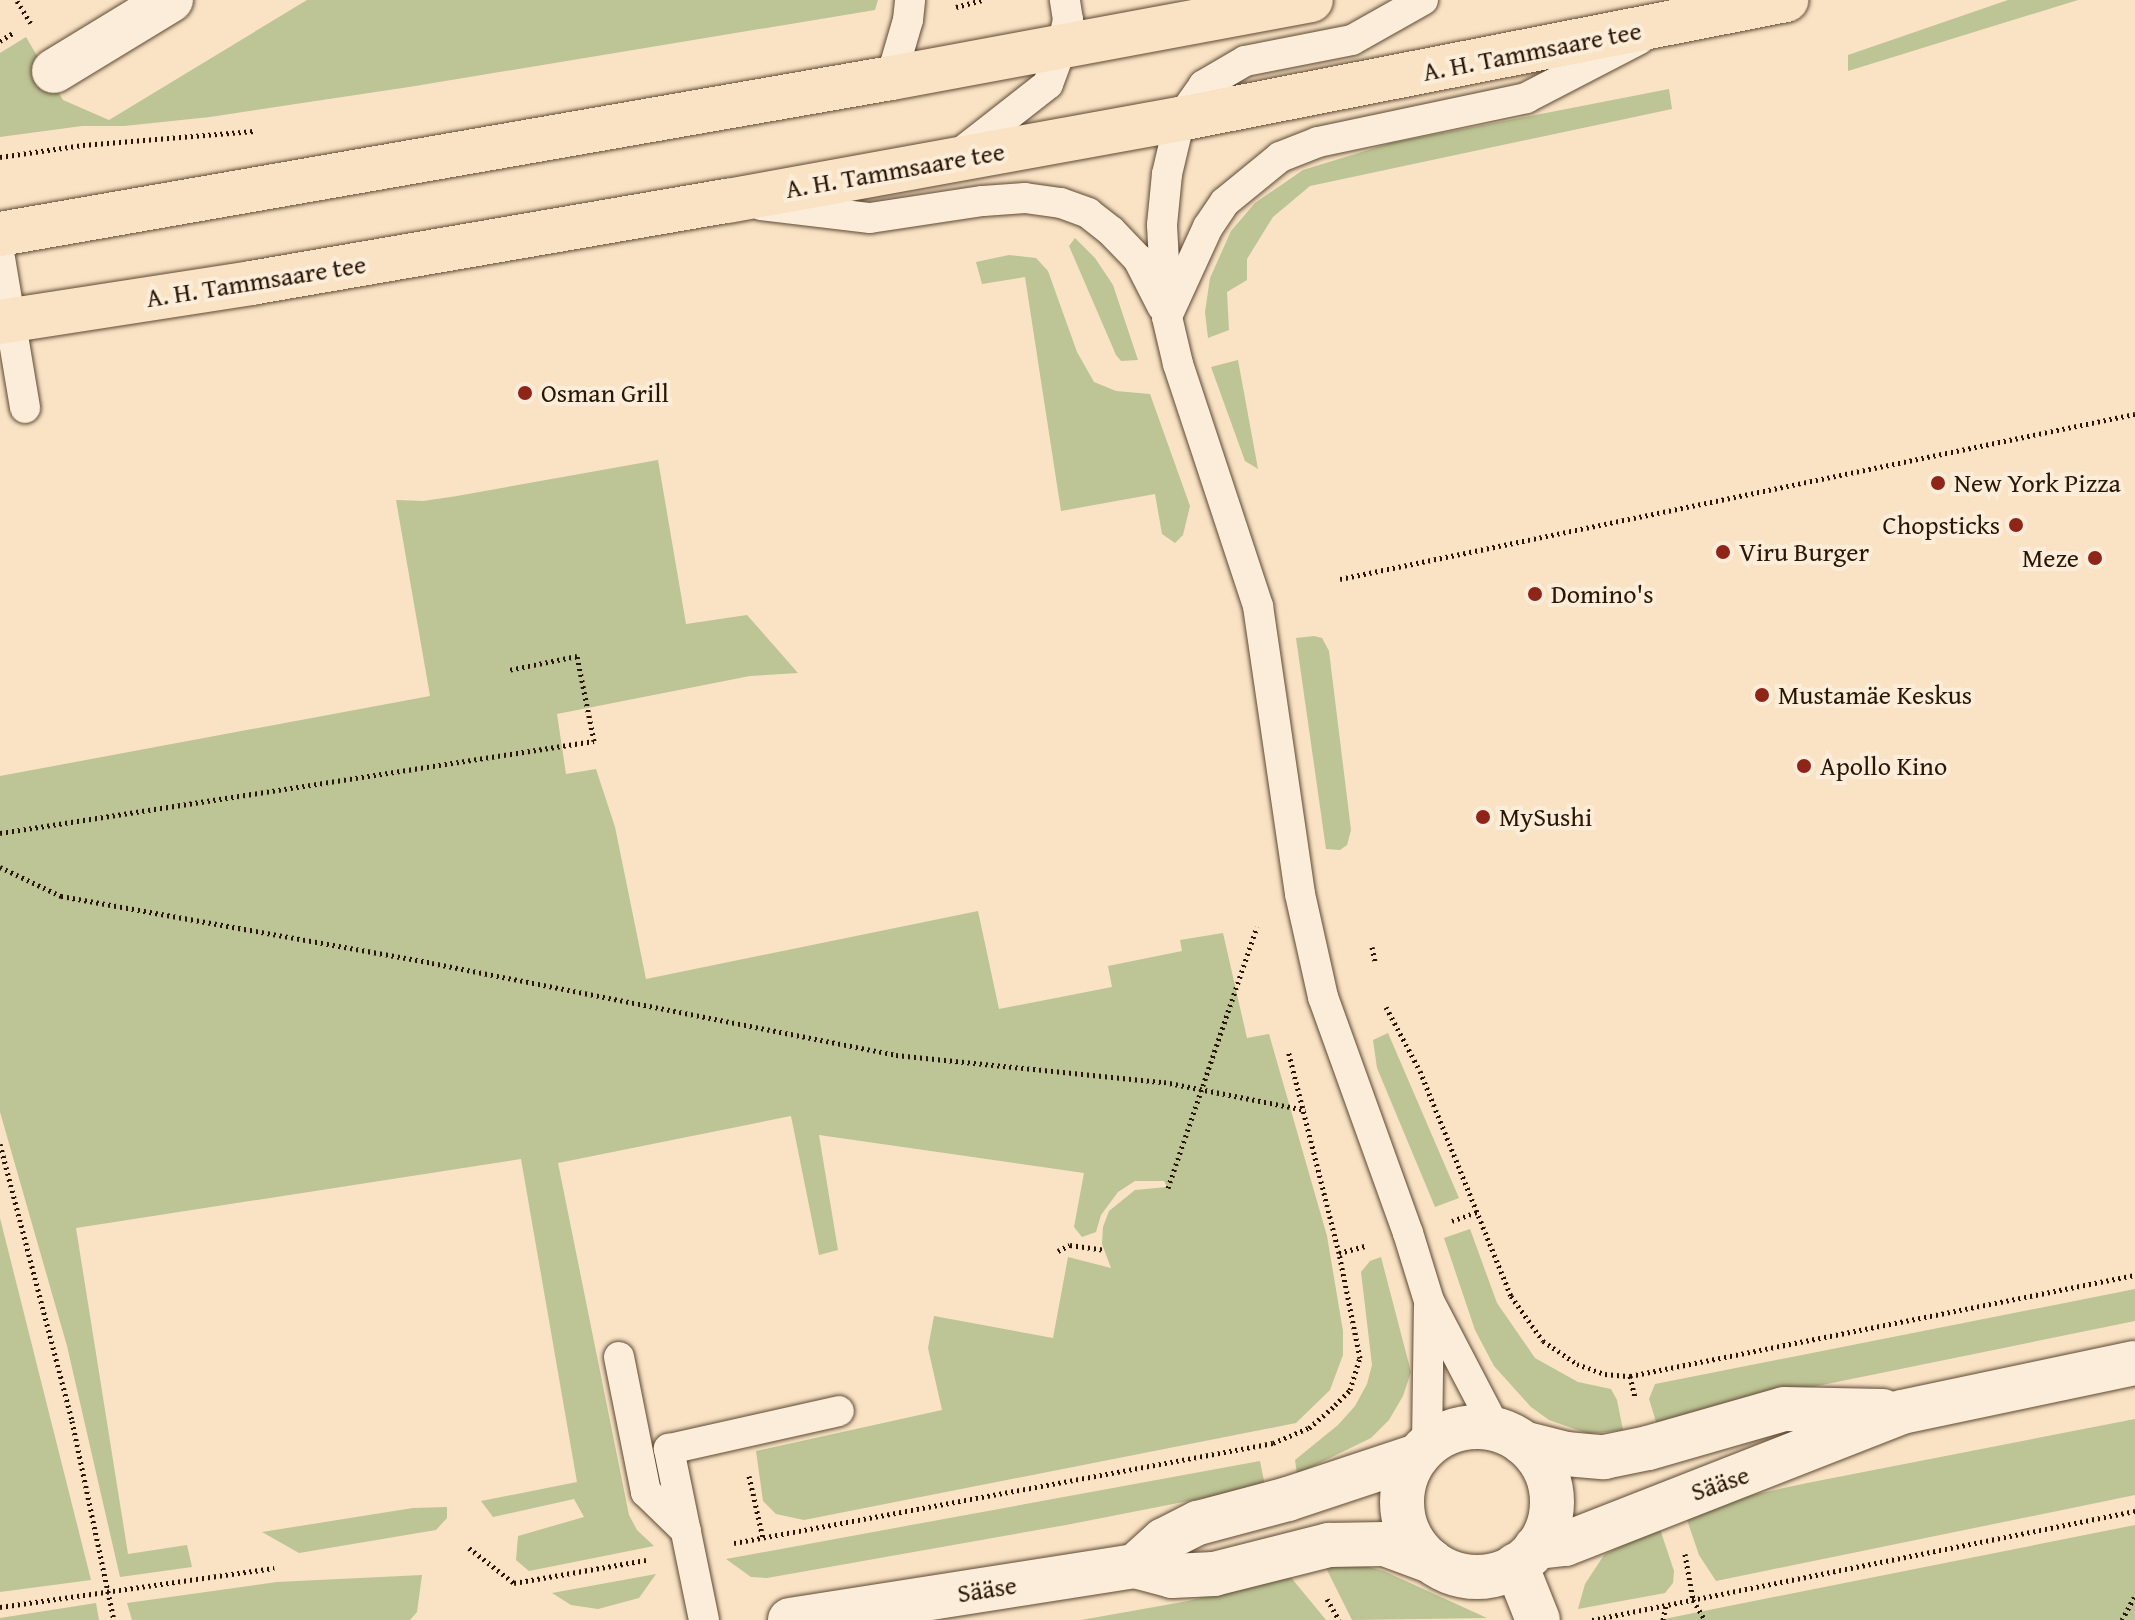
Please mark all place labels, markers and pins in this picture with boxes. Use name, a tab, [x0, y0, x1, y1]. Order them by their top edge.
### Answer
place label: Osman Grill	[541, 377, 669, 409]
marker: Osman Grill	[516, 384, 534, 402]
place label: New York Pizza	[1954, 467, 2121, 499]
marker: New York Pizza	[1929, 474, 1947, 492]
place label: Chopsticks	[1883, 509, 2000, 541]
marker: Chopsticks	[2007, 516, 2025, 534]
place label: Viru Burger	[1739, 536, 1869, 568]
place label: Meze	[2022, 542, 2079, 574]
marker: Viru Burger	[1714, 543, 1732, 561]
marker: Meze	[2086, 549, 2104, 567]
place label: Domino's	[1551, 578, 1653, 610]
marker: Domino's	[1526, 585, 1544, 603]
place label: Mustamäe Keskus	[1778, 679, 1972, 711]
marker: Mustamäe Keskus	[1753, 686, 1771, 704]
place label: Apollo Kino	[1820, 750, 1947, 782]
marker: Apollo Kino	[1795, 757, 1813, 775]
place label: MySushi	[1499, 801, 1592, 833]
marker: MySushi	[1474, 808, 1492, 826]

